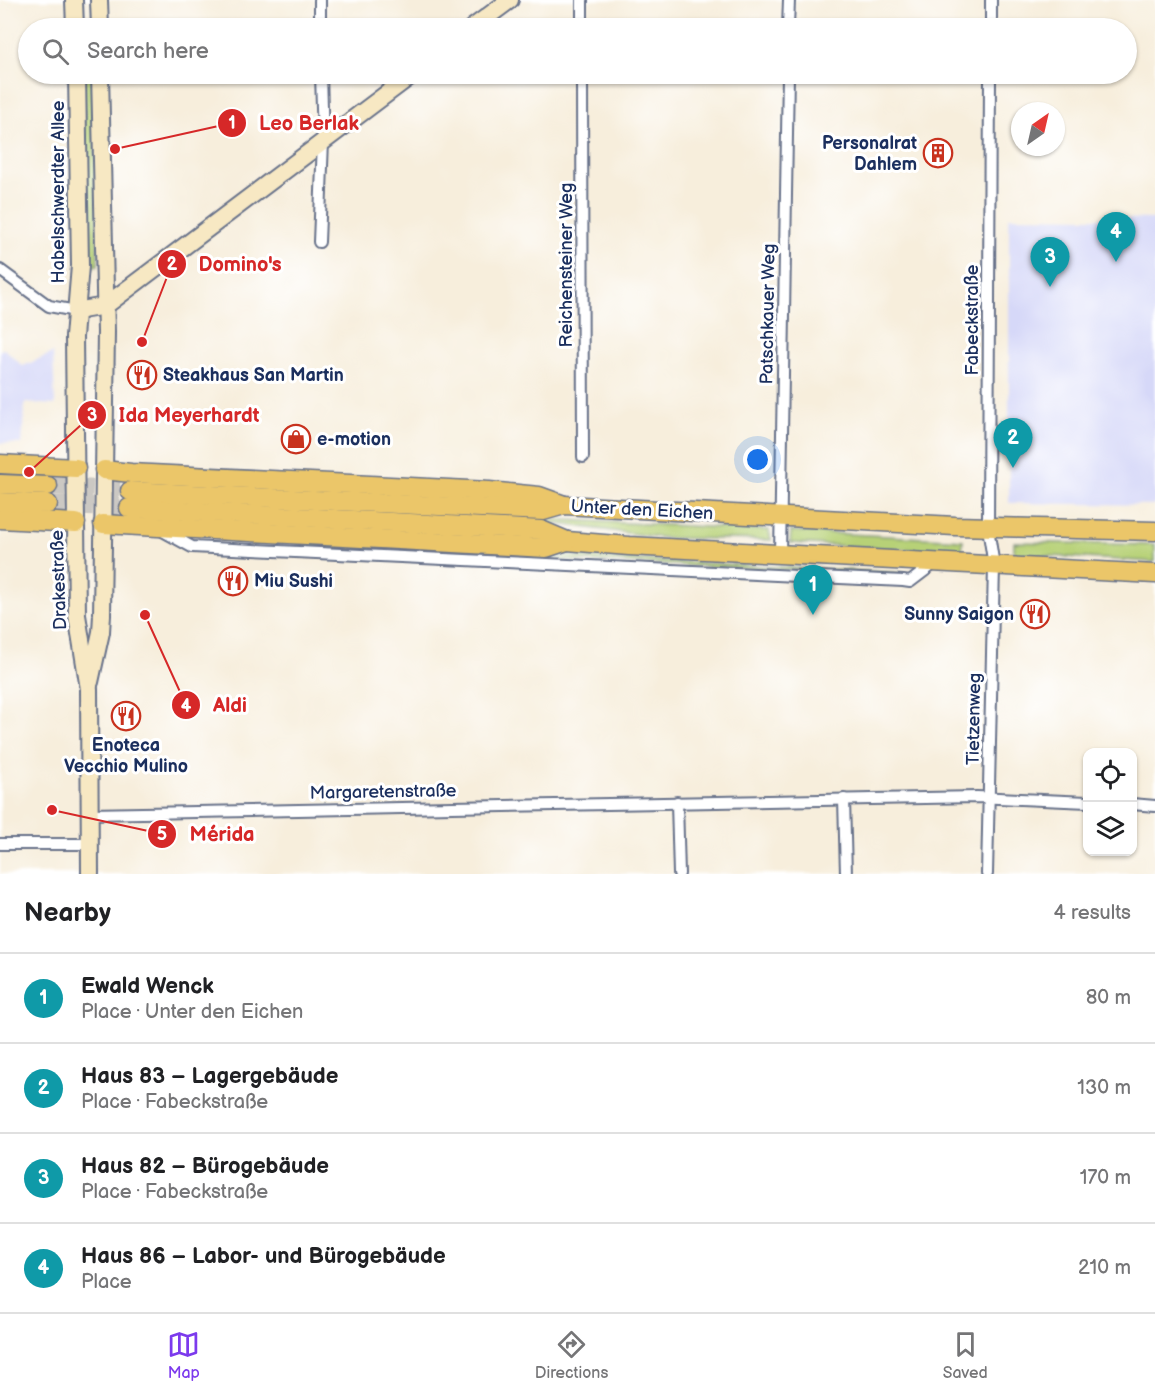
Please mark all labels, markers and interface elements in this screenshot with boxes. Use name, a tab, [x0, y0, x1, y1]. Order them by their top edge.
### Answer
search box	[18, 18, 1137, 84]
icon: search	[39, 35, 72, 68]
text: Search here	[87, 38, 209, 65]
street label: Habelschwerdter Allee	[48, 100, 69, 283]
north arrow	[1011, 102, 1065, 156]
callout: Leo Berlak	[217, 104, 371, 142]
text: Leo Berlak	[259, 112, 360, 136]
text: 1	[228, 113, 236, 134]
place label: Personalrat Dahlem	[822, 133, 917, 175]
building icon: Personalrat Dahlem	[922, 137, 954, 169]
street label: Reichensteiner Weg	[556, 183, 577, 347]
pin: 4	[1096, 212, 1136, 262]
pin: 3	[1030, 238, 1070, 287]
street label: Patschkauer Weg	[756, 243, 780, 385]
callout: Domino's	[157, 245, 294, 283]
text: Domino's	[199, 253, 282, 277]
text: 2	[167, 254, 178, 275]
street label: Fabeckstraße	[962, 264, 983, 376]
restaurant icon: Steakhaus San Martin	[126, 359, 158, 391]
place label: Steakhaus San Martin	[163, 365, 344, 386]
callout: Ida Meyerhardt	[77, 396, 272, 434]
text: Ida Meyerhardt	[119, 404, 260, 428]
text: 3	[87, 405, 97, 426]
pin: 2	[994, 418, 1032, 468]
shop icon: e-motion	[280, 423, 312, 455]
place label: e-motion	[317, 429, 391, 450]
your location	[743, 445, 772, 474]
street label: Unter den Eichen	[570, 496, 714, 524]
street label: Drakestraße	[47, 529, 71, 630]
restaurant icon: Miu Sushi	[217, 565, 249, 597]
pin: 1	[794, 566, 832, 615]
place label: Miu Sushi	[254, 571, 333, 592]
restaurant icon: Sunny Saigon	[1019, 598, 1051, 630]
place label: Sunny Saigon	[904, 604, 1014, 625]
street label: Tietzenweg	[963, 673, 985, 765]
callout: Aldi	[171, 686, 259, 724]
text: Aldi	[212, 694, 247, 718]
text: 4	[181, 696, 192, 717]
restaurant icon: Enoteca Vecchio Mulino	[110, 700, 142, 732]
place label: Enoteca Vecchio Mulino	[64, 735, 188, 777]
map controls	[1083, 748, 1137, 856]
button: locate	[1083, 748, 1137, 802]
street label: Margaretenstraße	[310, 780, 457, 804]
button: layers	[1083, 802, 1137, 856]
callout: Mérida	[147, 815, 266, 853]
text: Mérida	[189, 823, 255, 847]
text: 5	[157, 824, 167, 845]
text: Nearby	[24, 898, 111, 929]
text: 4 results	[1053, 901, 1131, 925]
text: Ewald Wenck	[81, 973, 214, 1000]
text: 1	[39, 986, 48, 1010]
text: 80 m	[1086, 986, 1131, 1010]
text: Place · Unter den Eichen	[81, 1000, 303, 1024]
text: Haus 83 – Lagergebäude	[81, 1063, 338, 1090]
text: 2	[38, 1076, 49, 1100]
text: 130 m	[1077, 1076, 1131, 1100]
text: Place · Fabeckstraße	[81, 1090, 268, 1114]
text: Haus 82 – Bürogebäude	[81, 1153, 329, 1180]
text: 3	[38, 1166, 49, 1190]
text: 170 m	[1080, 1166, 1131, 1190]
text: Place · Fabeckstraße	[81, 1180, 268, 1204]
text: Haus 86 – Labor- und Bürogebäude	[81, 1243, 446, 1270]
text: 4	[38, 1256, 49, 1280]
text: 210 m	[1078, 1256, 1131, 1280]
text: Place	[81, 1270, 132, 1294]
tab: Map	[167, 1328, 200, 1383]
tab: Directions	[535, 1328, 608, 1383]
tab: Saved	[943, 1328, 988, 1383]

